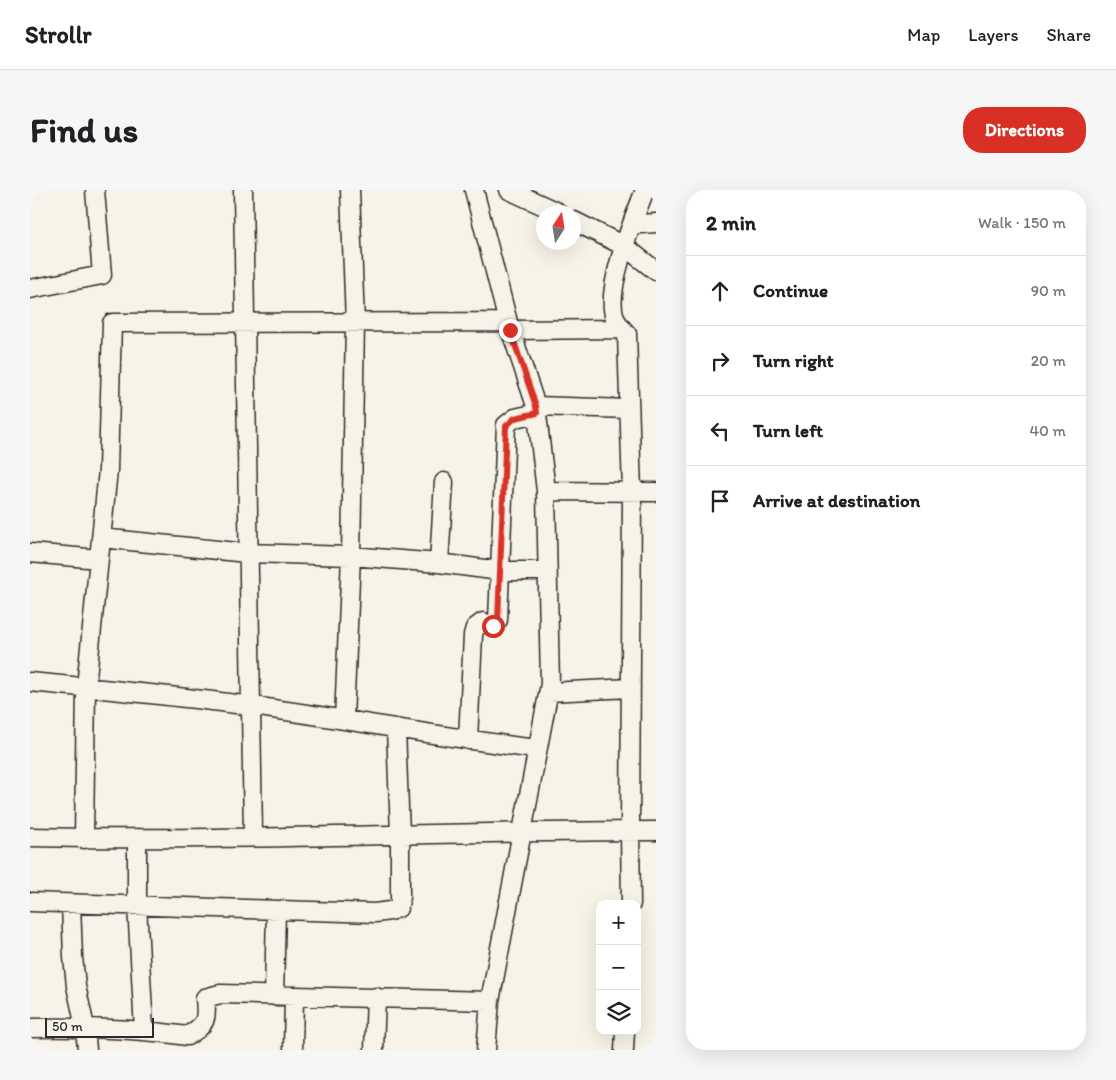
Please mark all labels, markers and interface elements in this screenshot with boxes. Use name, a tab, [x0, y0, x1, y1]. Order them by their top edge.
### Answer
text: Strollr	[25, 20, 91, 49]
text: Map	[907, 24, 940, 46]
text: Layers	[968, 24, 1018, 46]
text: Share	[1046, 24, 1091, 46]
button: Directions	[963, 107, 1086, 153]
text: Find us	[30, 109, 138, 151]
north arrow	[536, 205, 581, 250]
text: 2 min	[706, 210, 756, 235]
text: Walk · 150 m	[978, 213, 1066, 232]
icon: ahead	[706, 277, 734, 305]
text: Continue	[753, 279, 828, 302]
text: 90 m	[1031, 281, 1066, 300]
route end	[499, 319, 522, 342]
icon: right	[706, 347, 734, 375]
text: Turn right	[753, 349, 834, 372]
text: 20 m	[1031, 351, 1066, 370]
icon: left	[706, 417, 734, 445]
text: Turn left	[753, 419, 823, 442]
text: 40 m	[1029, 421, 1066, 440]
icon: arrive	[706, 487, 734, 515]
text: Arrive at destination	[753, 489, 920, 512]
route start	[482, 615, 505, 638]
map controls	[596, 900, 641, 1035]
button: +	[596, 900, 641, 945]
button: −	[596, 945, 641, 990]
button: layers	[596, 990, 641, 1035]
scale bar	[45, 1015, 154, 1038]
text: 50 m	[52, 1018, 83, 1035]

